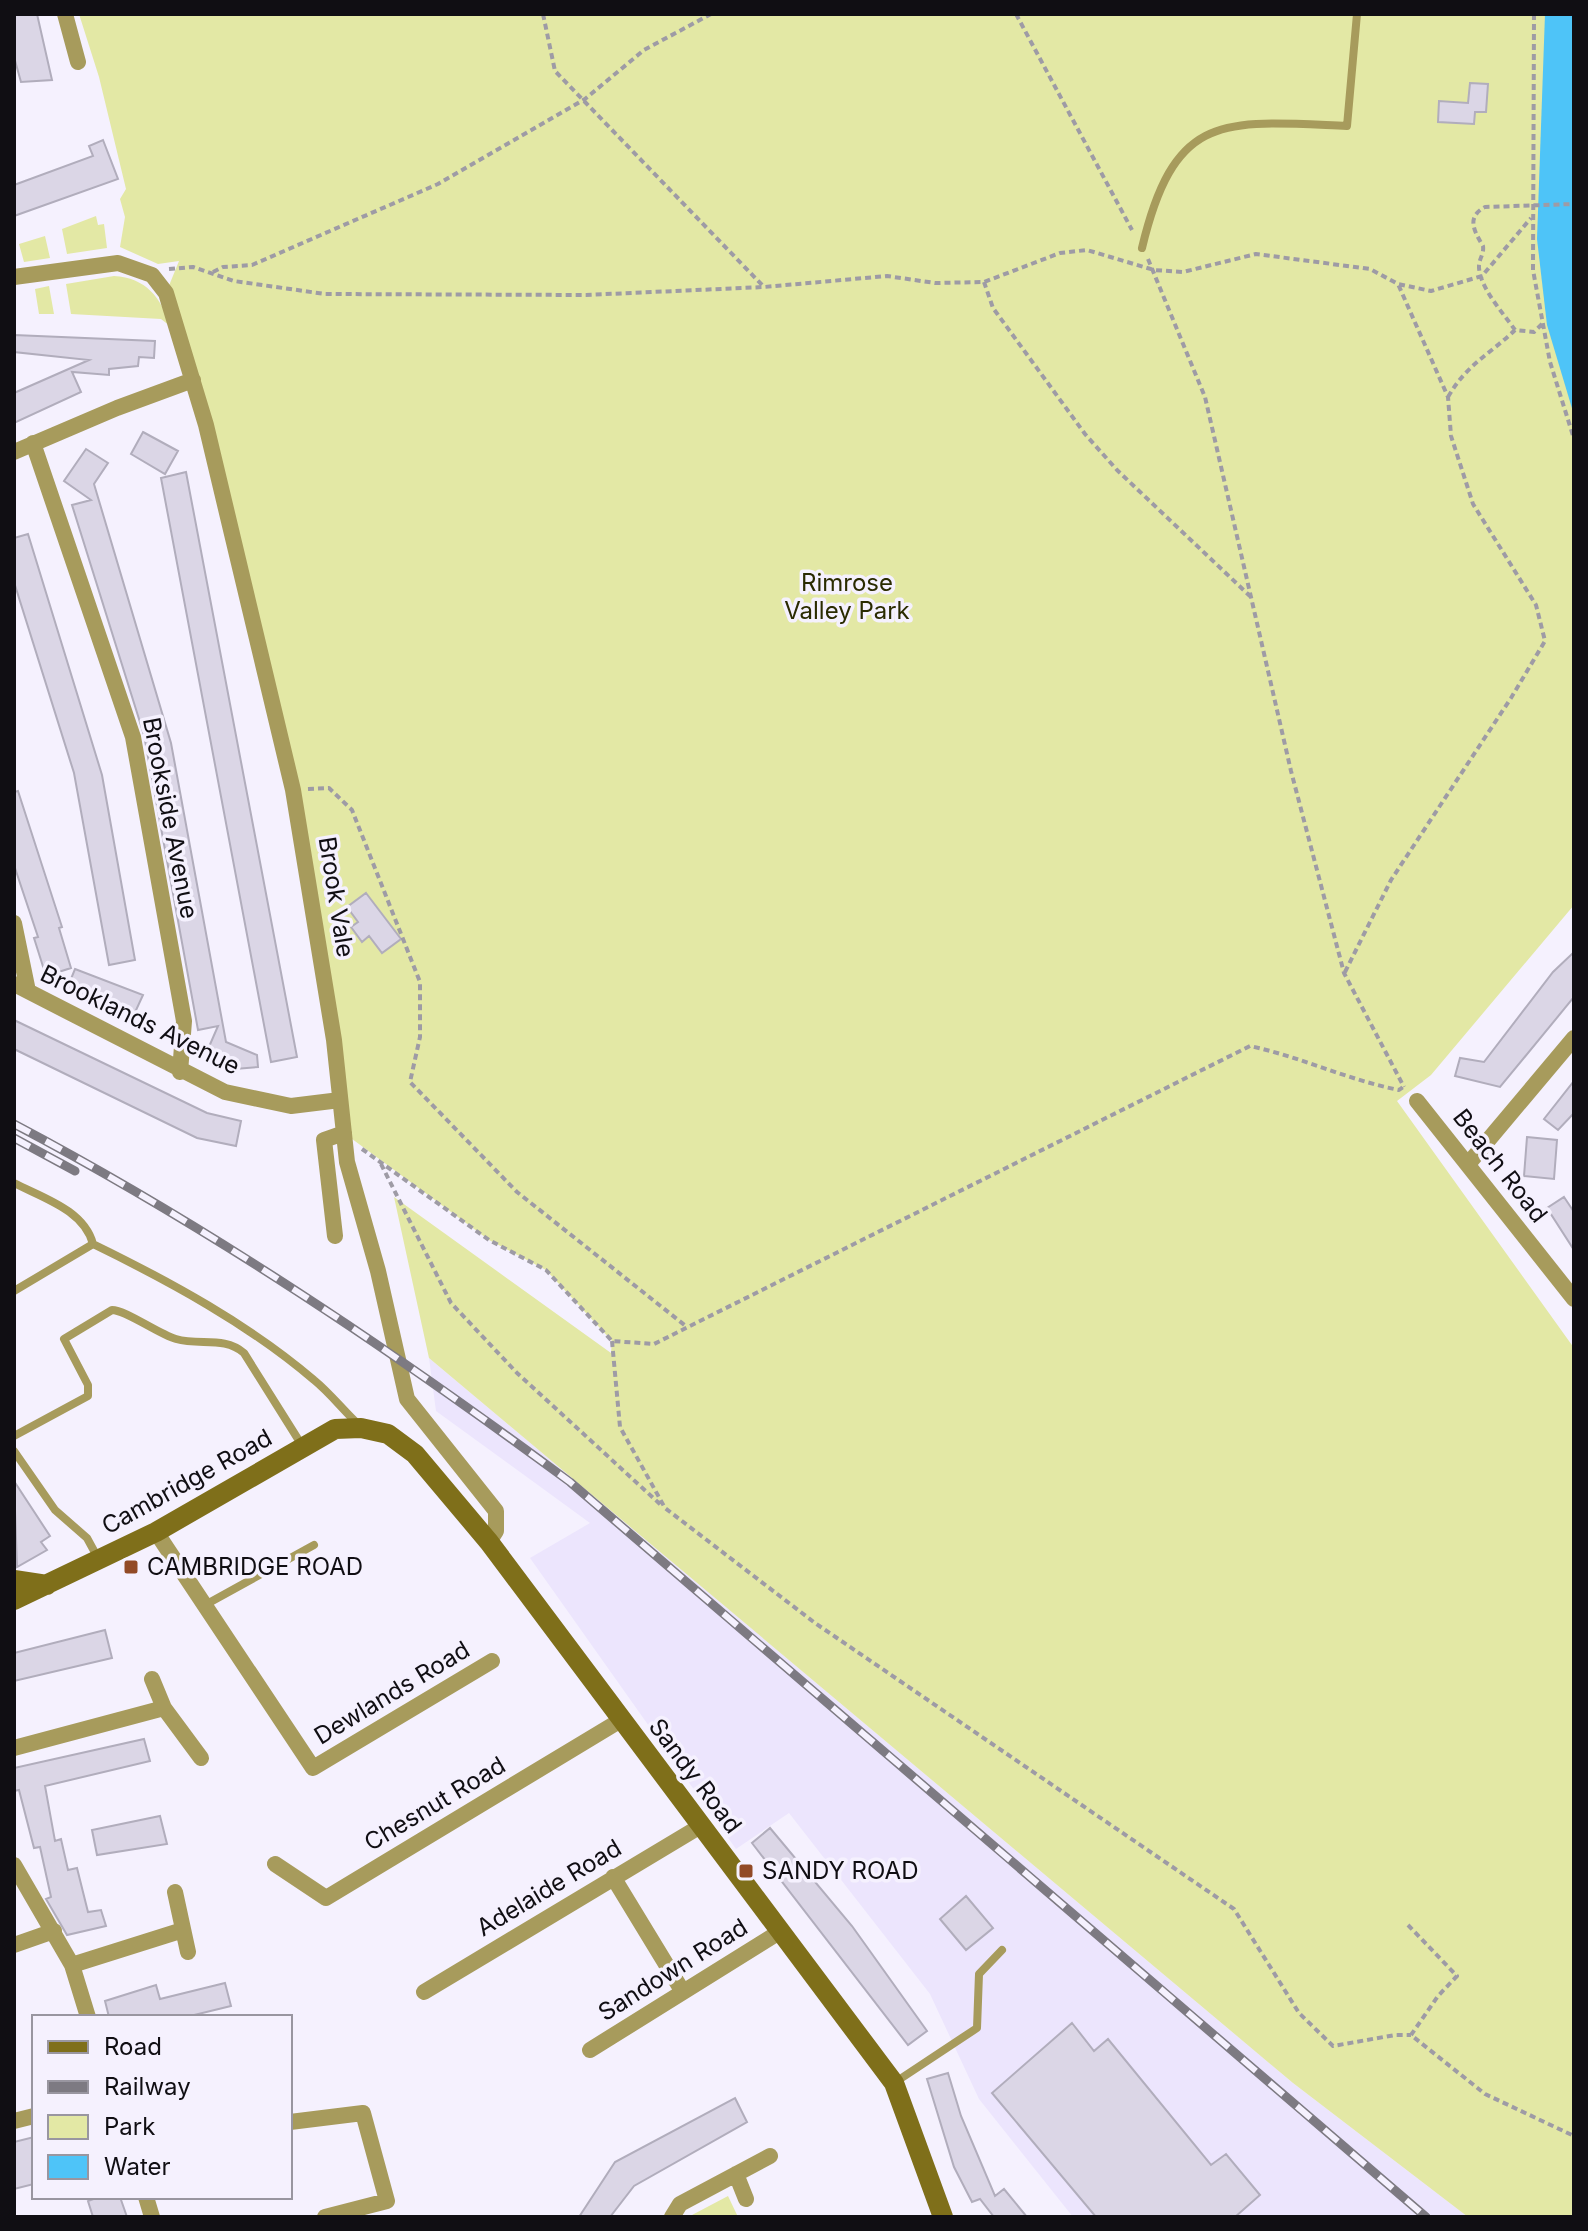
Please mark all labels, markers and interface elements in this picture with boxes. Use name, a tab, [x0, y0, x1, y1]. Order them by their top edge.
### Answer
park label: Rimrose Valley Park	[784, 568, 910, 625]
street label: Brookside Avenue	[137, 715, 204, 921]
street label: Brook Vale	[313, 835, 360, 959]
street label: Brooklands Avenue	[36, 959, 245, 1080]
street label: Beach Road	[1447, 1103, 1554, 1228]
street label: Cambridge Road	[97, 1423, 277, 1540]
place label: CAMBRIDGE ROAD	[147, 1552, 363, 1581]
marker: CAMBRIDGE ROAD	[122, 1558, 140, 1576]
street label: Dewlands Road	[309, 1635, 475, 1750]
street label: Sandy Road	[643, 1713, 748, 1839]
street label: Chesnut Road	[359, 1750, 510, 1857]
street label: Adelaide Road	[471, 1833, 626, 1942]
place label: SANDY ROAD	[762, 1856, 918, 1885]
marker: SANDY ROAD	[737, 1862, 755, 1880]
street label: Sandown Road	[593, 1912, 753, 2027]
legend	[32, 2015, 292, 2199]
text: Road	[104, 2032, 162, 2061]
text: Railway	[104, 2072, 191, 2101]
text: Park	[104, 2112, 155, 2141]
text: Water	[104, 2152, 171, 2181]

